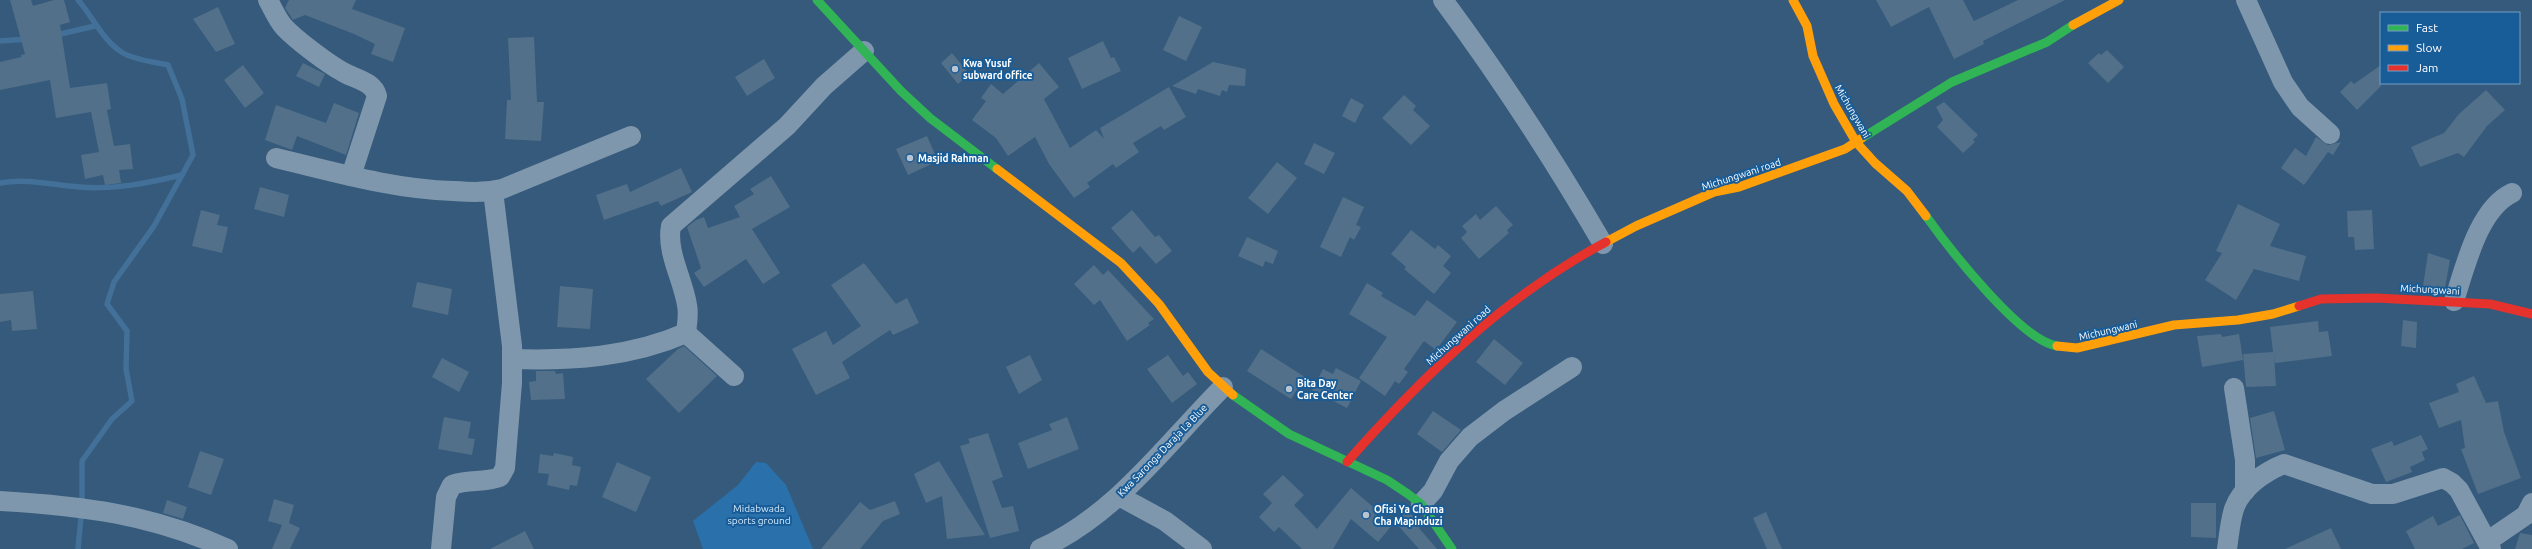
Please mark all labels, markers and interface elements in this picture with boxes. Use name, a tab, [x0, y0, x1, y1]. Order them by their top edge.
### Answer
legend	[2380, 12, 2520, 84]
text: Fast	[2416, 21, 2438, 34]
text: Slow	[2416, 41, 2442, 54]
place label: Kwa Yusuf subward office	[963, 58, 1033, 81]
text: Jam	[2416, 61, 2438, 74]
marker: Kwa Yusuf subward office	[950, 64, 960, 74]
street label: Michungwani	[1833, 83, 1872, 140]
marker: Masjid Rahman	[905, 153, 915, 163]
place label: Masjid Rahman	[918, 153, 989, 164]
street label: Michungwani road	[1700, 156, 1782, 192]
street label: Michungwani	[2400, 282, 2460, 297]
street label: Michungwani road	[1424, 304, 1493, 367]
street label: Michungwani	[2078, 318, 2138, 343]
place label: Bita Day Care Center	[1297, 378, 1354, 401]
marker: Bita Day Care Center	[1284, 384, 1294, 394]
street label: Kwa Saronga Daraja La Blue	[1116, 402, 1209, 499]
park label: Midabwada sports ground	[727, 503, 791, 526]
place label: Ofisi Ya Chama Cha Mapinduzi	[1374, 504, 1444, 527]
marker: Ofisi Ya Chama Cha Mapinduzi	[1361, 510, 1371, 520]

